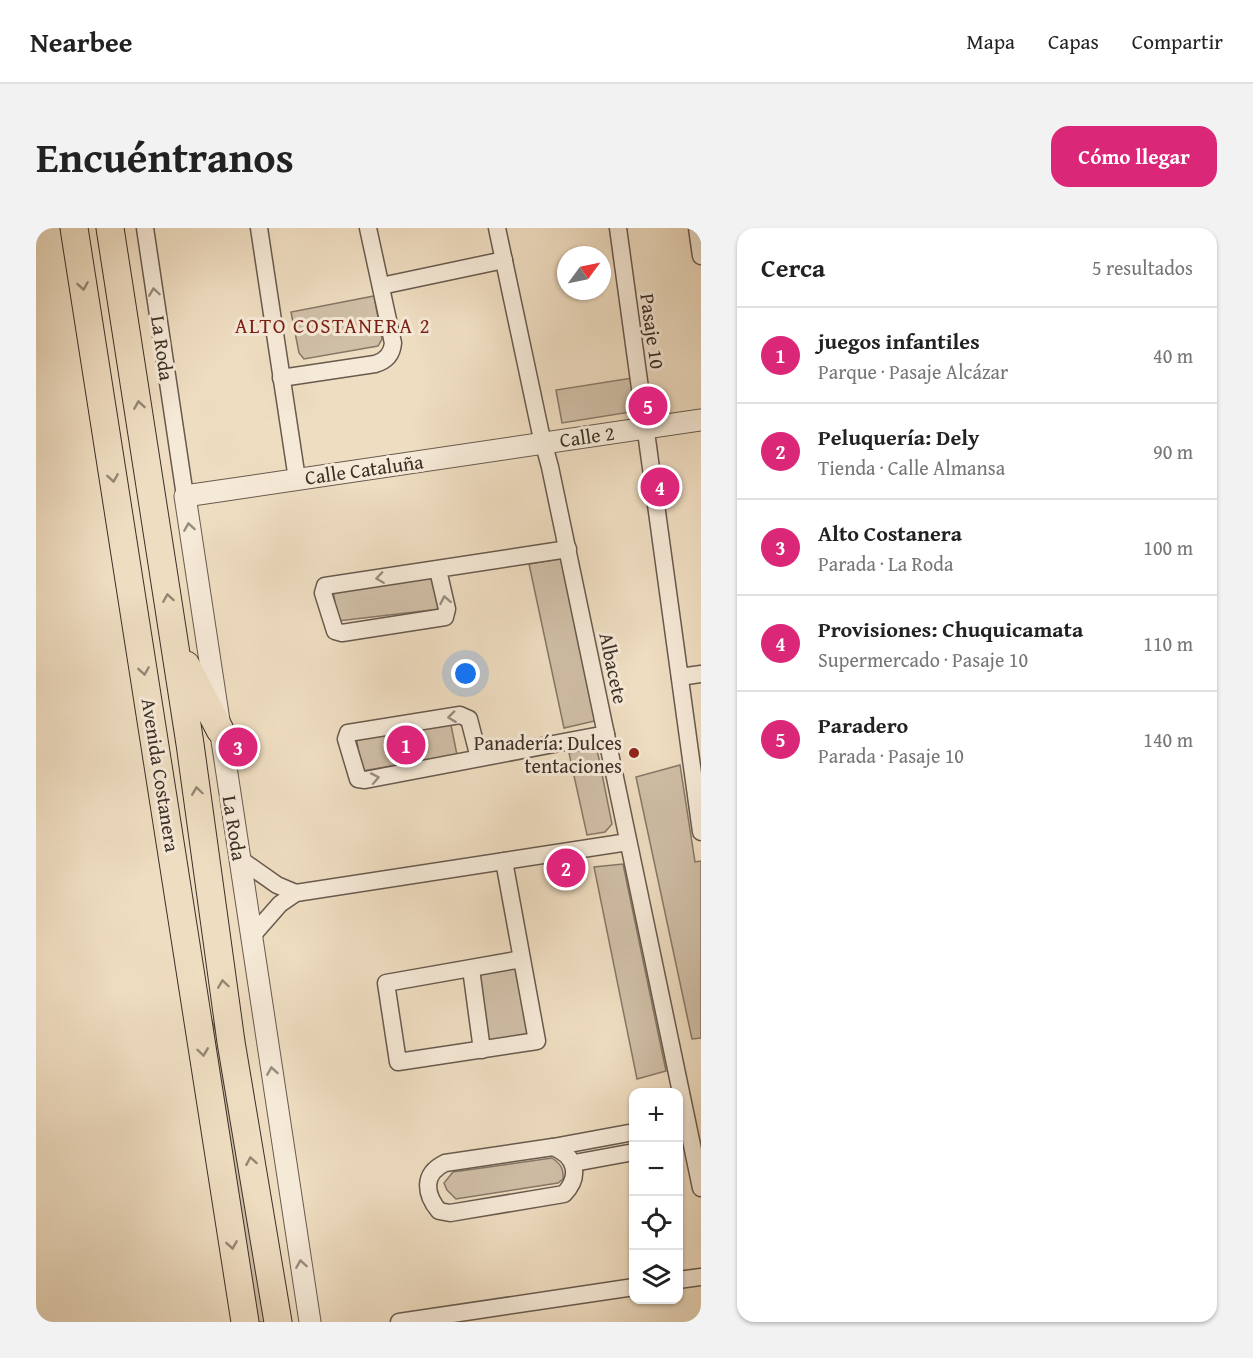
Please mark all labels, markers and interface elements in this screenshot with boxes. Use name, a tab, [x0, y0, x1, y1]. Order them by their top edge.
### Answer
text: Nearbee	[30, 21, 133, 62]
text: Mapa	[966, 26, 1015, 57]
text: Capas	[1048, 26, 1099, 57]
text: Compartir	[1132, 26, 1223, 57]
text: Encuéntranos	[36, 126, 294, 187]
button: Cómo llegar	[1051, 126, 1217, 187]
north arrow	[557, 246, 611, 300]
text: Cerca	[761, 248, 825, 287]
text: 5 resultados	[1092, 253, 1193, 282]
one-way arrow	[76, 281, 88, 290]
one-way arrow	[149, 288, 161, 297]
street label: Pasaje 10	[633, 291, 673, 371]
district label: ALTO COSTANERA 2	[235, 310, 431, 341]
street label: La Roda	[144, 314, 182, 383]
text: juegos infantiles	[818, 325, 980, 357]
text: 1	[775, 341, 786, 370]
text: 40 m	[1153, 341, 1193, 370]
text: Parque · Pasaje Alcázar	[818, 357, 1008, 386]
pin: 5	[628, 384, 668, 429]
one-way arrow	[133, 401, 145, 410]
street label: Calle 2	[558, 418, 616, 454]
text: Peluquería: Dely	[818, 421, 979, 453]
text: 2	[775, 437, 786, 466]
text: 90 m	[1153, 437, 1193, 466]
street label: Calle Cataluña	[303, 446, 426, 492]
text: Tienda · Calle Almansa	[818, 453, 1005, 482]
pin: 4	[640, 464, 680, 510]
one-way arrow	[107, 474, 119, 483]
text: Alto Costanera	[818, 517, 962, 549]
one-way arrow	[184, 522, 196, 531]
text: 3	[775, 533, 786, 562]
text: 100 m	[1143, 533, 1193, 562]
text: Parada · La Roda	[818, 549, 953, 578]
one-way arrow	[376, 571, 385, 583]
one-way arrow	[163, 594, 175, 603]
one-way arrow	[439, 596, 452, 606]
text: Provisiones: Chuquicamata	[818, 613, 1083, 645]
text: 4	[775, 629, 786, 658]
text: 110 m	[1143, 629, 1193, 658]
street label: Albacete	[592, 630, 636, 706]
text: Supermercado · Pasaje 10	[818, 645, 1028, 674]
your location	[451, 659, 480, 688]
one-way arrow	[137, 666, 150, 676]
street label: Avenida Costanera	[135, 696, 188, 854]
text: Paradero	[818, 709, 908, 741]
one-way arrow	[447, 710, 457, 722]
pin: 1	[386, 722, 425, 768]
pin: 3	[218, 724, 258, 770]
text: 5	[775, 725, 786, 754]
text: 140 m	[1143, 725, 1193, 754]
place label: Panadería: Dulces tentaciones	[474, 728, 622, 780]
text: Parada · Pasaje 10	[818, 741, 964, 770]
marker: Panadería: Dulces tentaciones	[627, 746, 641, 760]
one-way arrow	[370, 772, 380, 785]
one-way arrow	[191, 787, 203, 796]
street label: La Roda	[216, 793, 255, 863]
pin: 2	[546, 846, 586, 890]
one-way arrow	[217, 980, 230, 989]
one-way arrow	[197, 1047, 209, 1057]
one-way arrow	[266, 1067, 278, 1076]
map controls	[629, 1088, 683, 1304]
button: +	[629, 1088, 683, 1142]
button: −	[629, 1142, 683, 1196]
one-way arrow	[245, 1156, 257, 1165]
button: locate	[629, 1196, 683, 1250]
one-way arrow	[225, 1240, 238, 1250]
button: layers	[629, 1250, 683, 1304]
one-way arrow	[296, 1260, 308, 1269]

